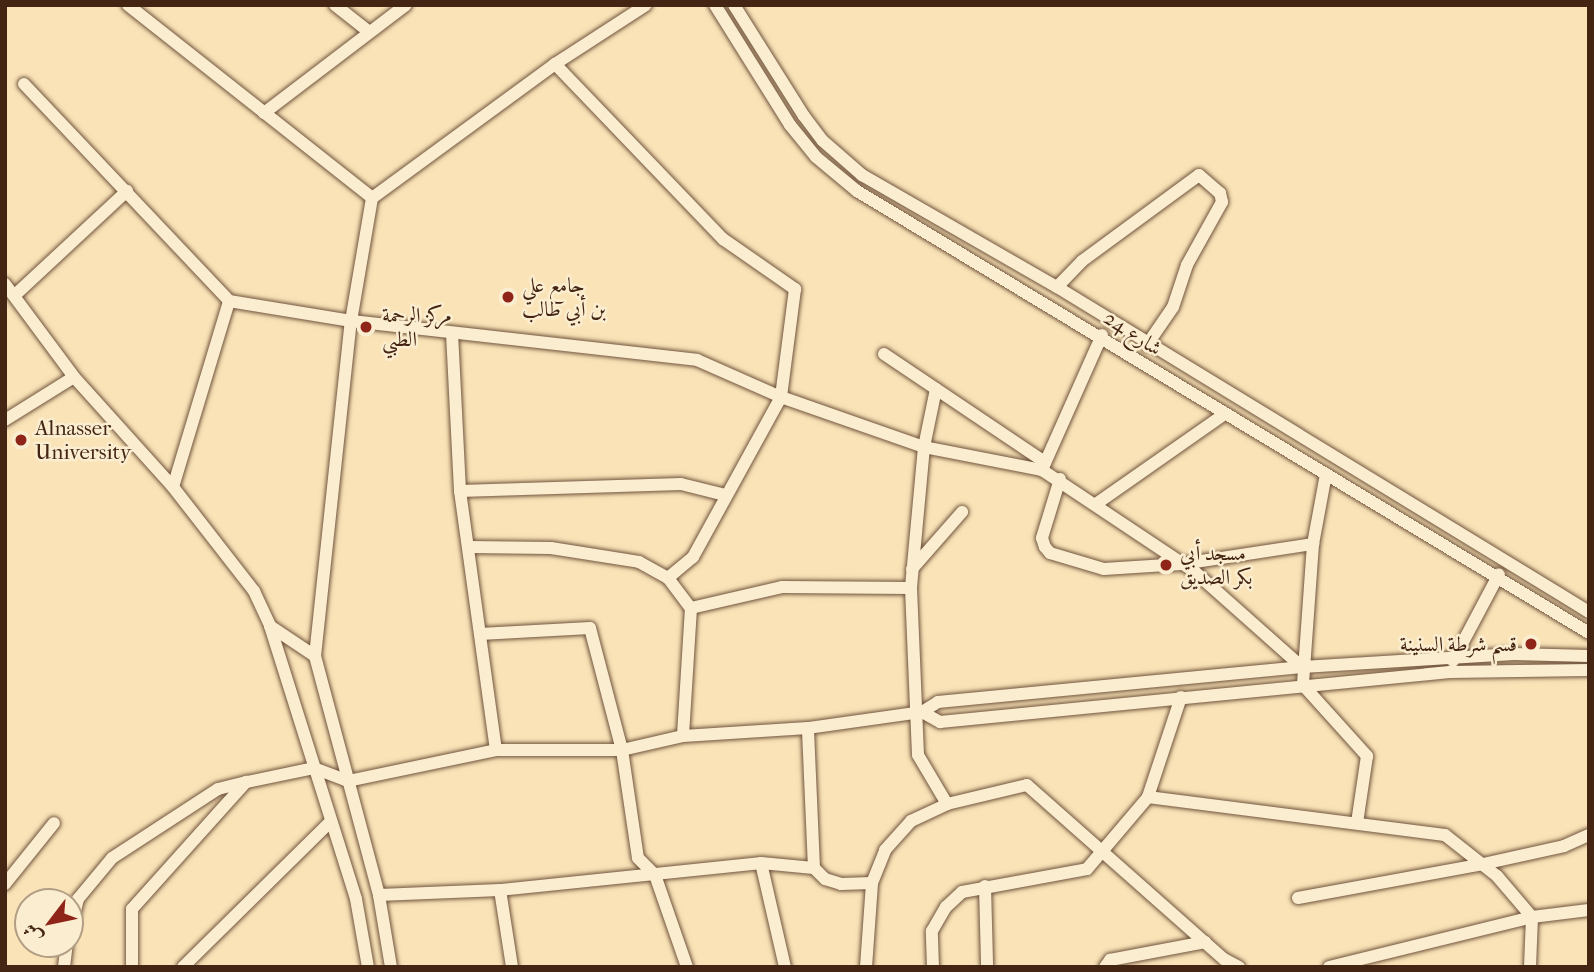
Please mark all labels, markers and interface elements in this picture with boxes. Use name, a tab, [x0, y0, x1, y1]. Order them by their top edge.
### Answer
place label: جامع علي بن أبي طالب	[522, 272, 606, 322]
marker: جامع علي بن أبي طالب	[500, 289, 516, 305]
place label: مركز الرحمة الطبي	[382, 302, 452, 352]
street label: شارع 24	[1099, 305, 1167, 361]
marker: مركز الرحمة الطبي	[356, 317, 376, 337]
place label: Alnasser University	[35, 415, 131, 465]
marker: Alnasser University	[13, 432, 29, 448]
place label: مسجد أبي بكر الصديق	[1180, 540, 1252, 590]
marker: مسجد أبي بكر الصديق	[1158, 557, 1174, 573]
place label: قسم شرطة السنينة	[1400, 631, 1517, 657]
marker: قسم شرطة السنينة	[1523, 636, 1539, 652]
north arrow	[14, 888, 84, 958]
text: ش	[19, 919, 47, 947]

